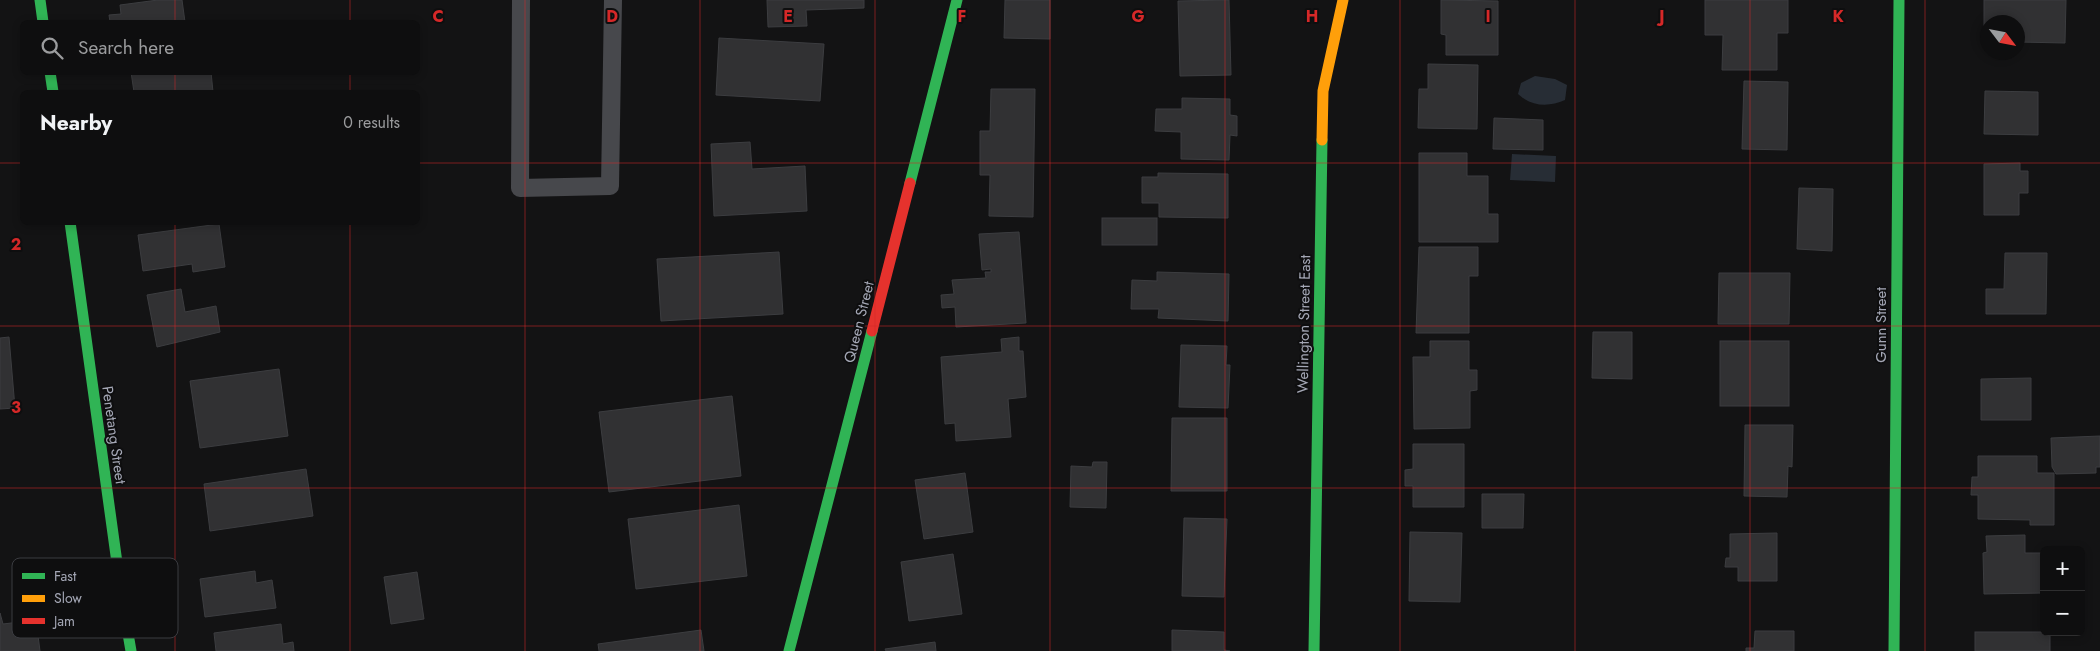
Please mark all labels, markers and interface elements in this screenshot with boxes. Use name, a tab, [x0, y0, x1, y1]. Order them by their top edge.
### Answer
text: C	[432, 5, 444, 28]
text: D	[606, 5, 618, 28]
text: E	[783, 5, 793, 28]
text: F	[958, 5, 966, 28]
text: G	[1131, 5, 1145, 28]
text: H	[1306, 5, 1318, 28]
text: I	[1485, 5, 1491, 28]
text: J	[1656, 5, 1665, 28]
text: K	[1832, 5, 1844, 28]
north arrow	[1980, 15, 2025, 60]
search box	[20, 20, 420, 75]
icon: search	[38, 34, 66, 62]
text: Search here	[78, 34, 174, 61]
text: Nearby	[40, 108, 112, 138]
text: 0 results	[343, 111, 400, 134]
text: 2	[11, 233, 21, 256]
street label: Wellington Street East	[1292, 254, 1316, 393]
street label: Queen Street	[838, 279, 880, 365]
street label: Gunn Street	[1870, 287, 1892, 363]
street label: Penetang Street	[96, 385, 132, 486]
text: 3	[11, 396, 21, 419]
map controls	[2040, 546, 2085, 636]
button: +	[2040, 546, 2085, 591]
legend	[12, 558, 178, 638]
text: Fast	[54, 566, 77, 586]
text: Slow	[54, 588, 82, 608]
button: −	[2040, 591, 2085, 636]
text: Jam	[52, 611, 75, 631]

